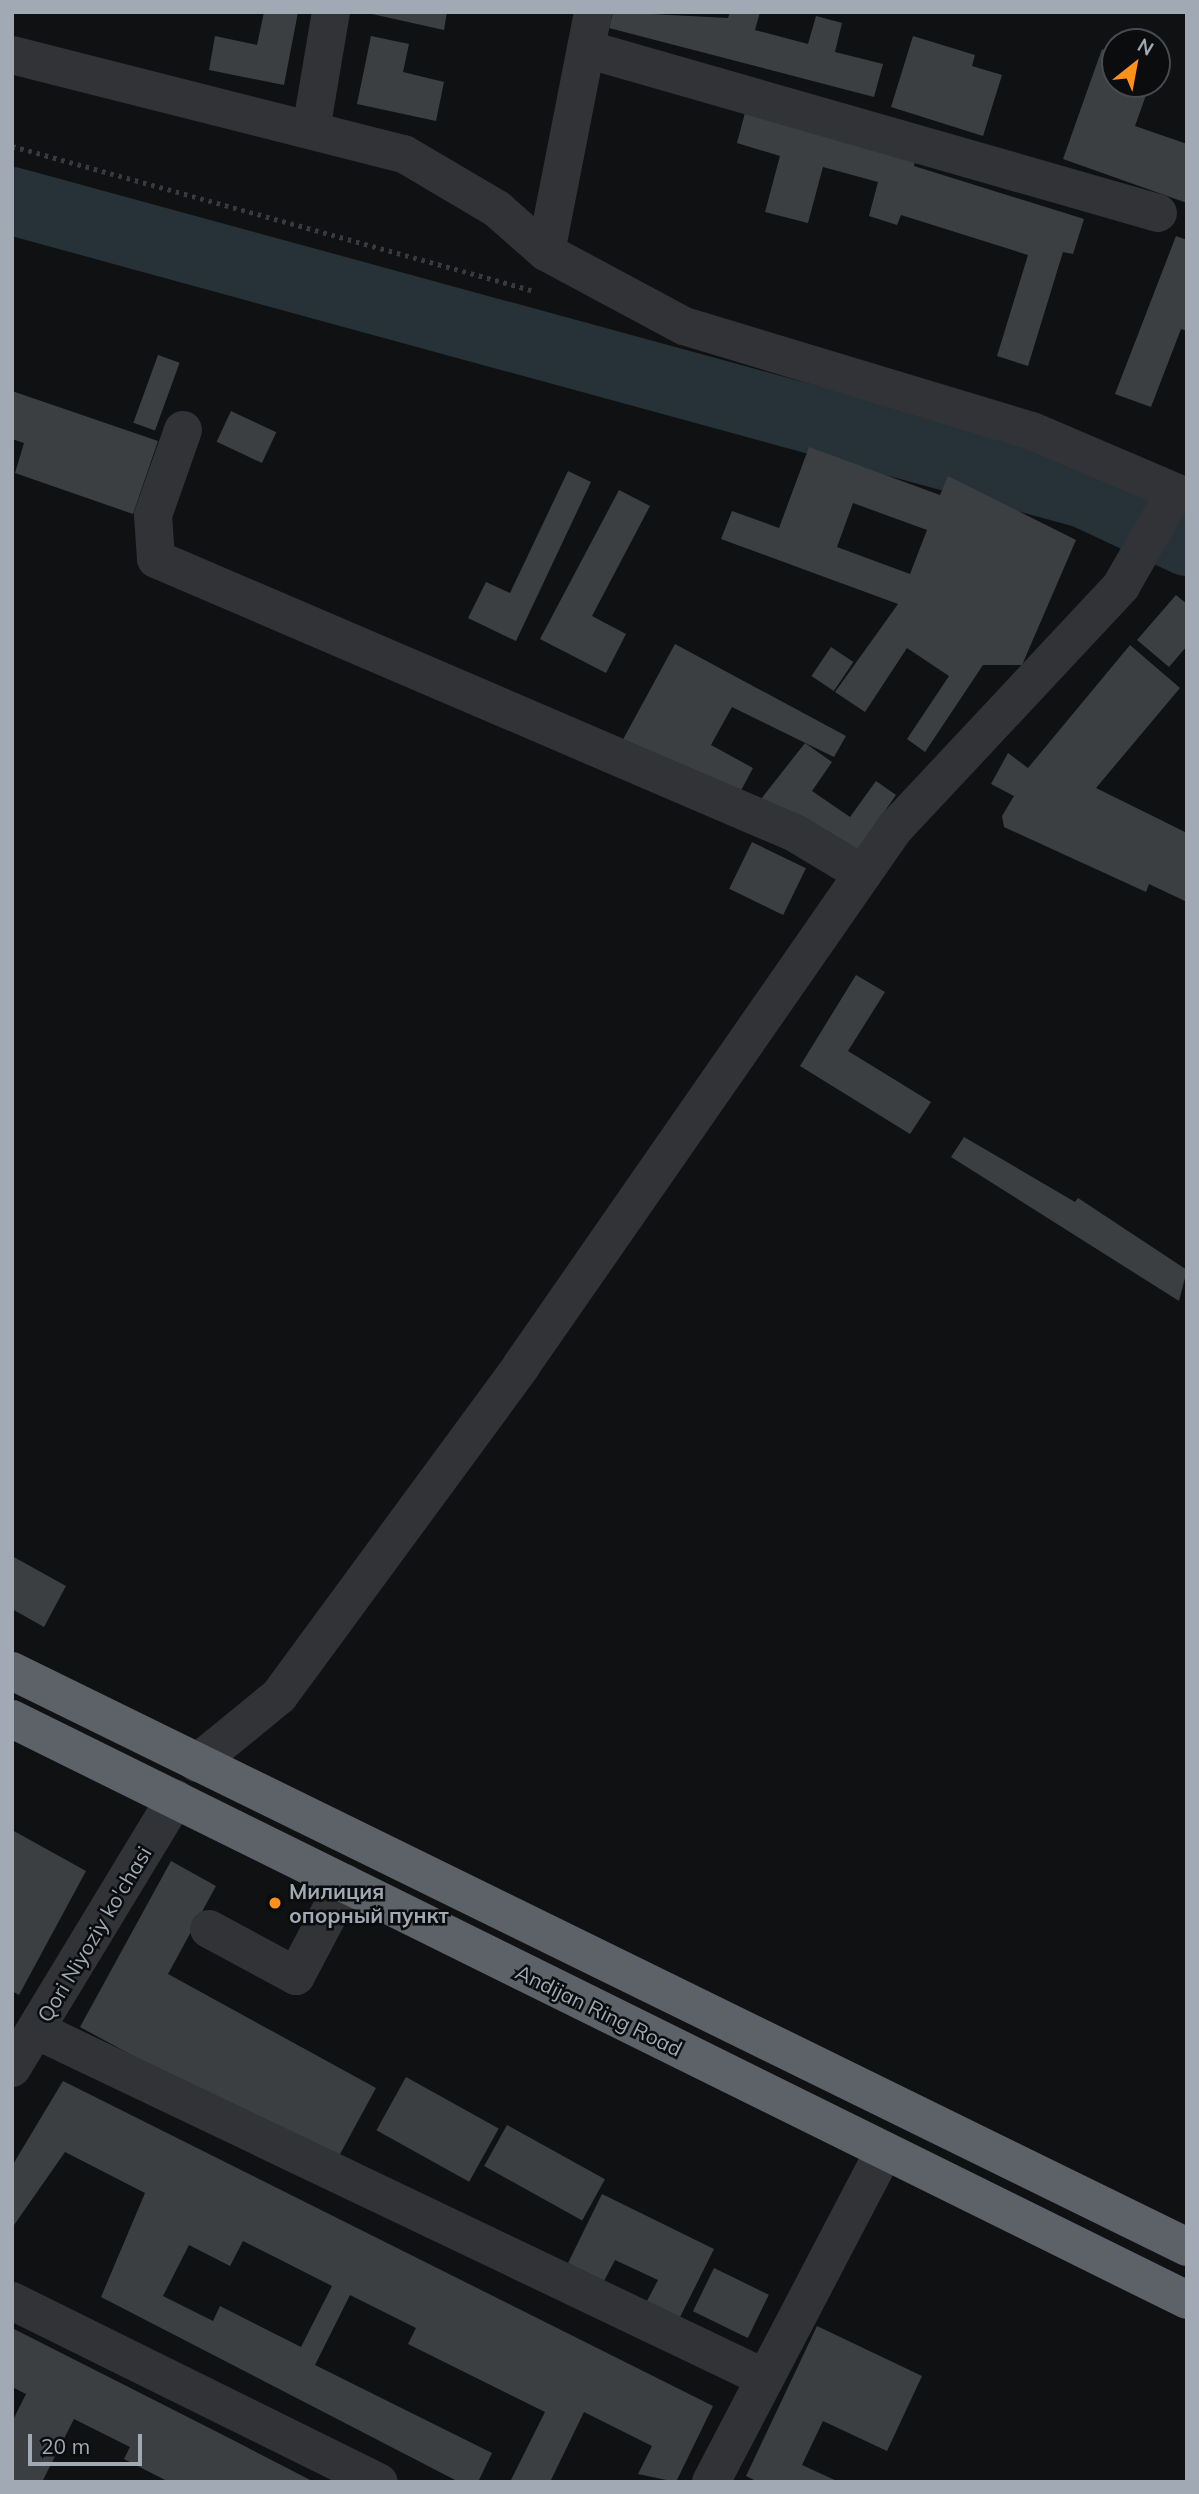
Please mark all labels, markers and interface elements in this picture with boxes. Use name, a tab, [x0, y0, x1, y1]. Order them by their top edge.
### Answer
north arrow	[1101, 28, 1171, 98]
text: N	[1133, 33, 1158, 61]
street label: Qori Niyoziy ko'chasi	[32, 1842, 156, 2026]
place label: Милиция опорный пункт	[289, 1878, 449, 1928]
marker: Милиция опорный пункт	[267, 1895, 283, 1911]
street label: Andijan Ring Road	[512, 1959, 686, 2061]
scale bar	[32, 2420, 145, 2464]
text: 20 m	[41, 2433, 90, 2459]

